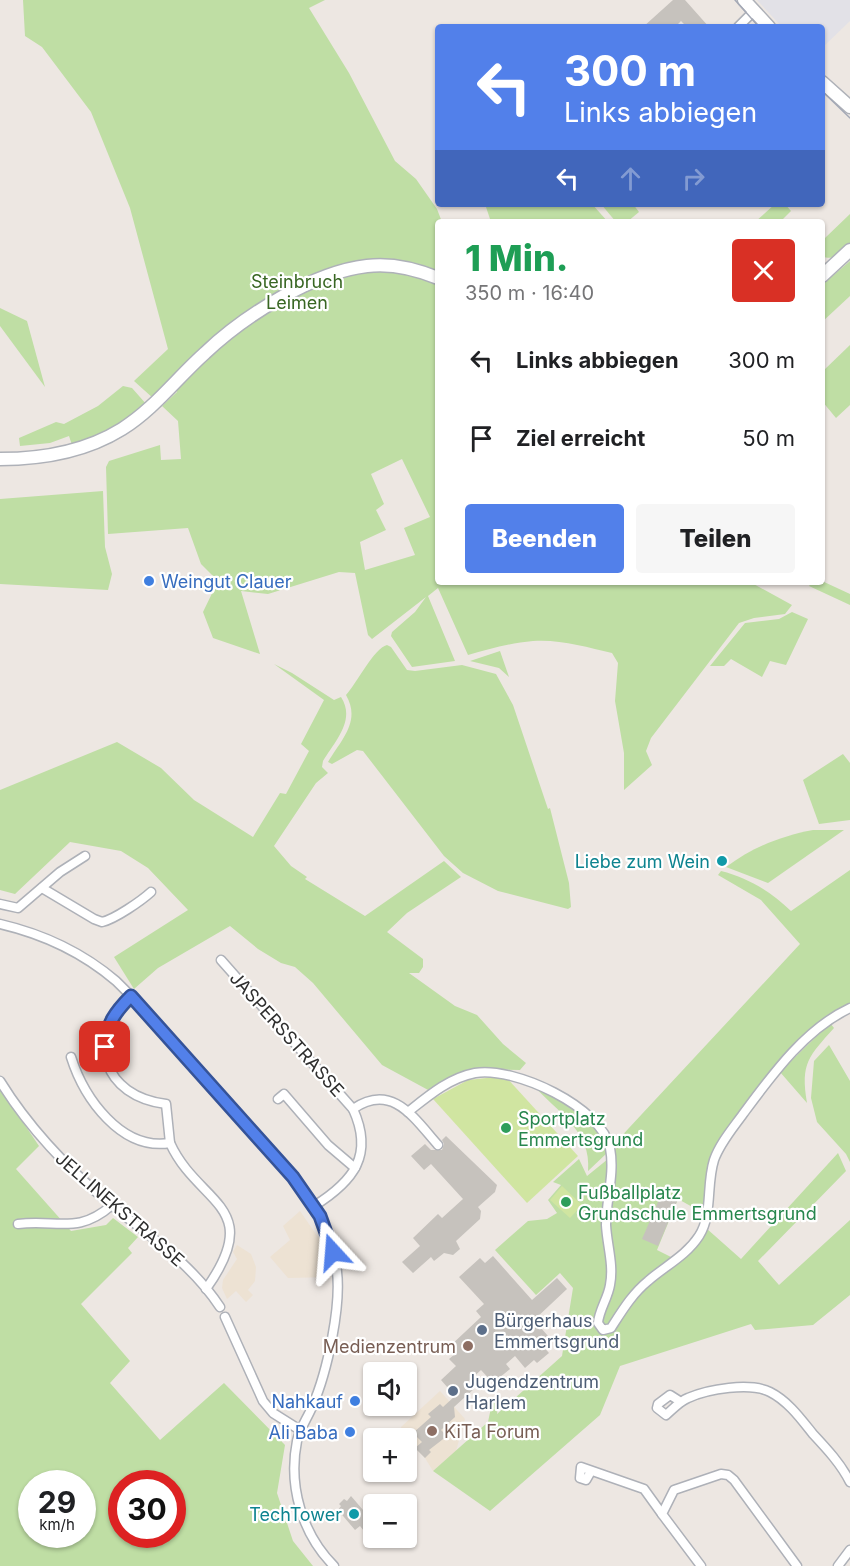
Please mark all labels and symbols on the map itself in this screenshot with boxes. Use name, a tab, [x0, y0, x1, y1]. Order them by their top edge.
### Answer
park label: Steinbruch Leimen	[251, 271, 343, 313]
place label: Weingut Clauer	[161, 571, 292, 592]
marker: Weingut Clauer	[142, 574, 156, 588]
place label: Liebe zum Wein	[575, 851, 710, 872]
marker: Liebe zum Wein	[715, 854, 729, 868]
street label: JASPERSSTRASSE	[226, 967, 348, 1101]
pin	[79, 1021, 130, 1072]
place label: Sportplatz Emmertsgrund	[518, 1108, 643, 1150]
marker: Sportplatz Emmertsgrund	[499, 1121, 513, 1135]
street label: JELLINEKSTRASSE	[51, 1147, 189, 1271]
place label: Fußballplatz Grundschule Emmertsgrund	[578, 1182, 817, 1224]
marker: Fußballplatz Grundschule Emmertsgrund	[559, 1195, 573, 1209]
position arrow	[301, 1220, 365, 1284]
place label: Bürgerhaus Emmertsgrund	[494, 1310, 619, 1352]
marker: Bürgerhaus Emmertsgrund	[475, 1323, 489, 1337]
place label: Medienzentrum	[323, 1336, 456, 1357]
marker: Medienzentrum	[461, 1339, 475, 1353]
place label: Jugendzentrum Harlem	[465, 1371, 599, 1413]
marker: Jugendzentrum Harlem	[446, 1384, 460, 1398]
place label: Nahkauf	[271, 1391, 343, 1412]
marker: Nahkauf	[348, 1394, 362, 1408]
place label: KiTa Forum	[444, 1421, 540, 1442]
place label: Ali Baba	[269, 1422, 338, 1443]
marker: KiTa Forum	[425, 1424, 439, 1438]
marker: Ali Baba	[343, 1425, 357, 1439]
speed limit sign: 30	[108, 1470, 186, 1548]
place label: TechTower	[249, 1504, 342, 1525]
marker: TechTower	[347, 1507, 361, 1521]

